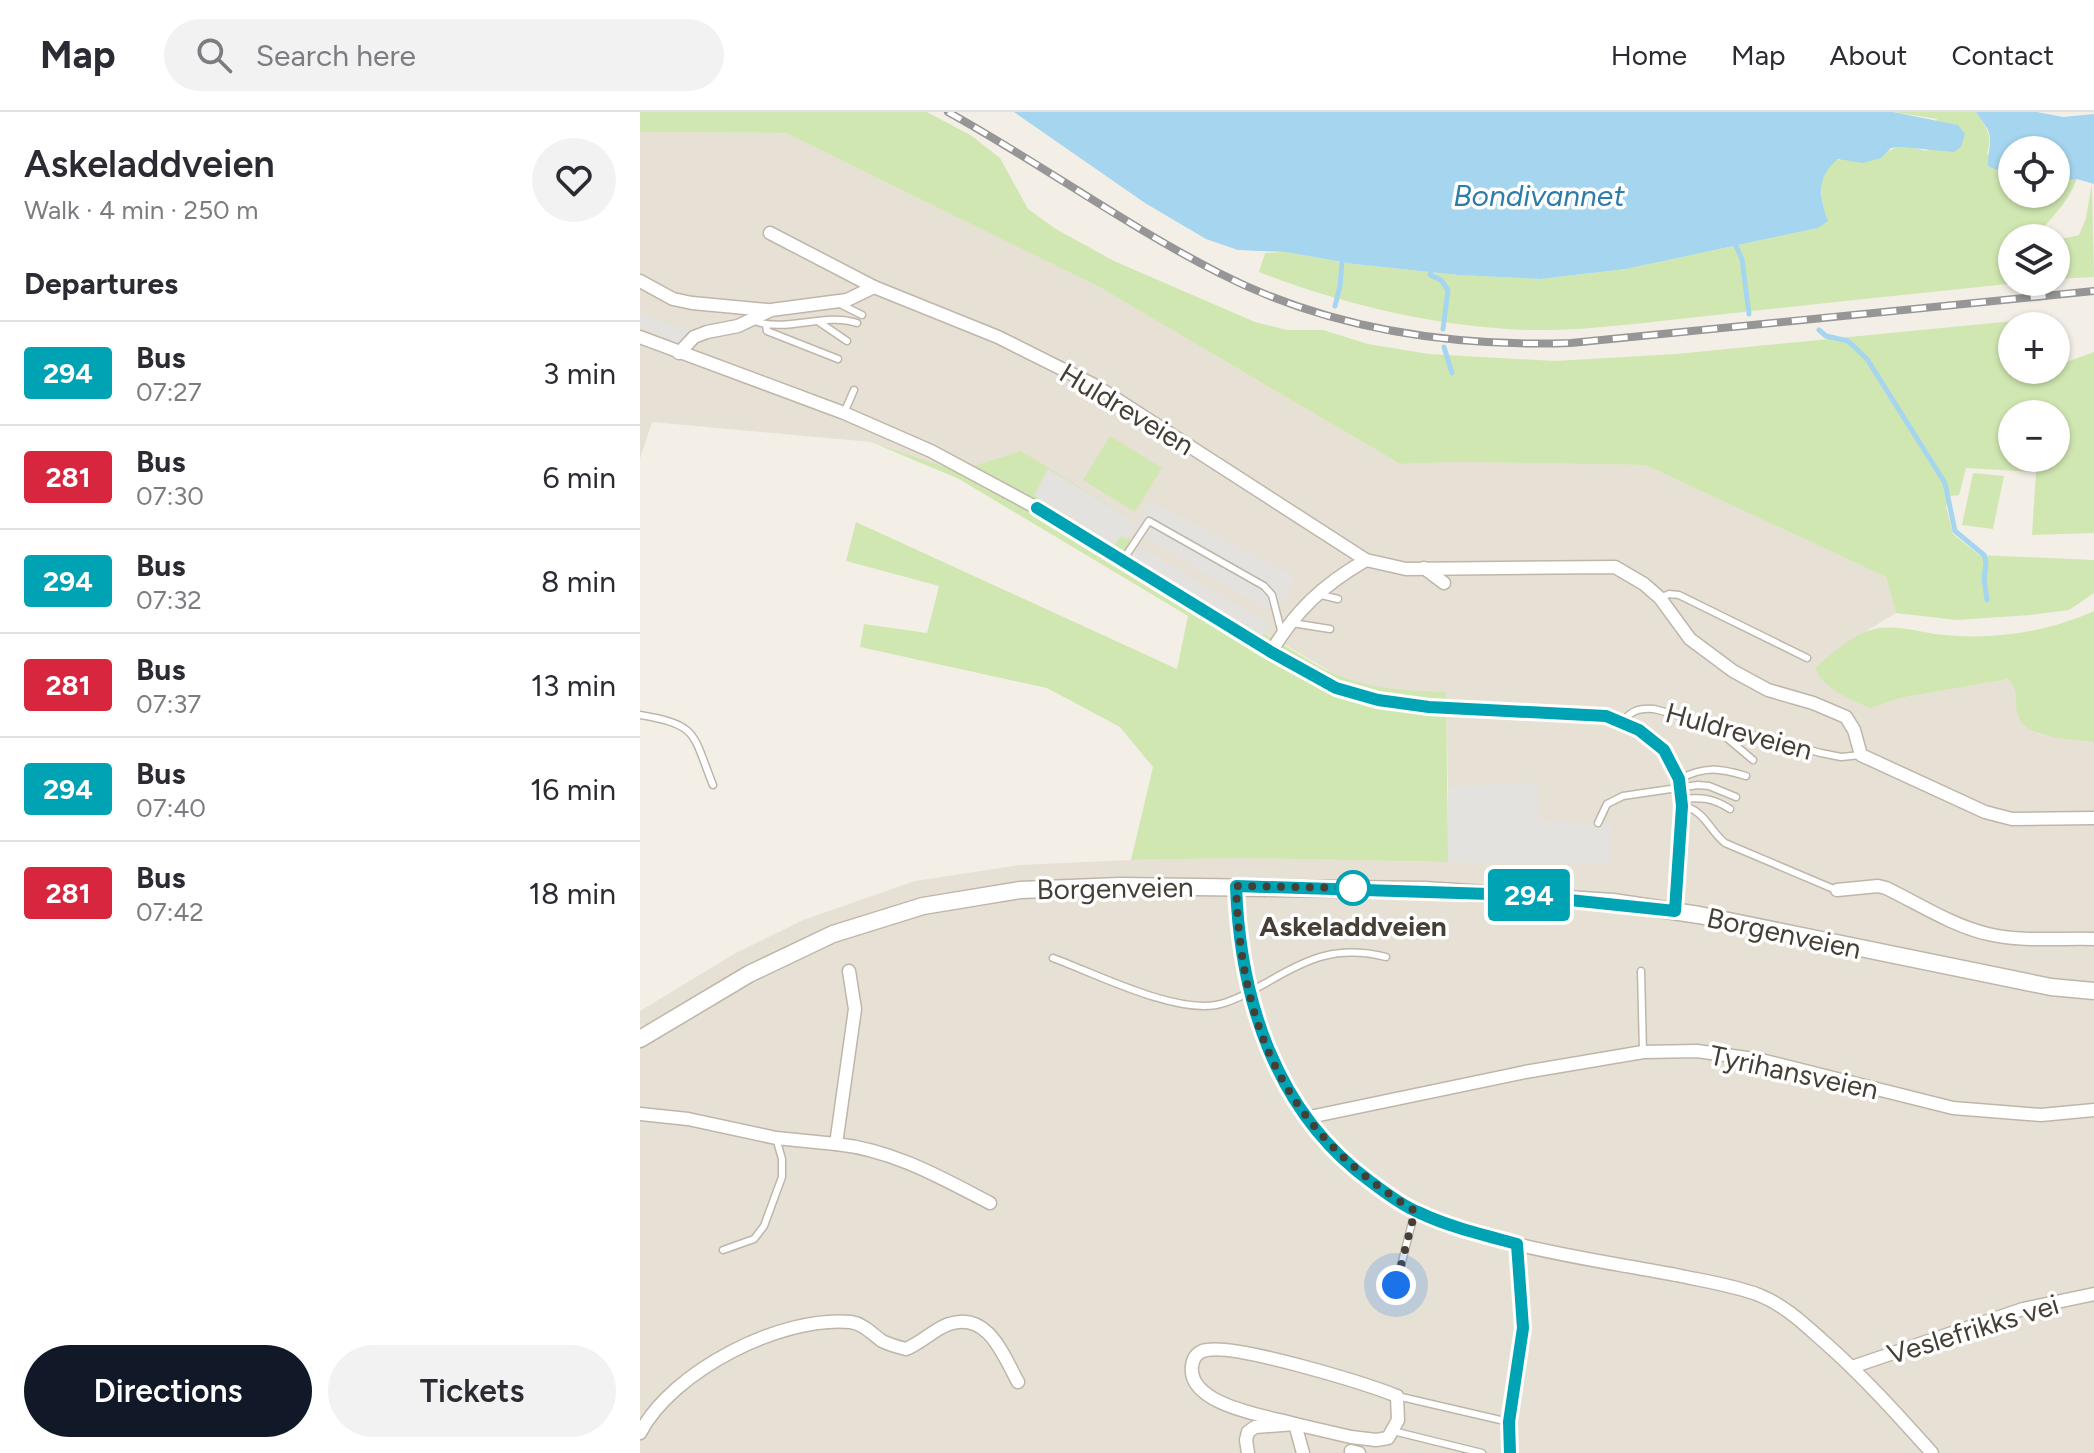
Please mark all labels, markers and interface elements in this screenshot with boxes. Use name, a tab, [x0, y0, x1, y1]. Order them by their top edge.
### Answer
search box	[164, 19, 724, 91]
text: Map	[40, 32, 116, 78]
icon: search	[192, 33, 236, 77]
text: Search here	[256, 37, 416, 74]
text: Home	[1611, 38, 1687, 72]
text: Map	[1731, 38, 1786, 72]
text: About	[1830, 38, 1907, 72]
text: Contact	[1951, 38, 2054, 72]
map controls	[1998, 136, 2070, 472]
button: locate	[1998, 136, 2070, 208]
button: heart	[532, 138, 616, 222]
text: Askeladdveien	[24, 141, 275, 187]
water label: Bondivannet	[1453, 177, 1625, 214]
text: Walk · 4 min · 250 m	[24, 194, 258, 226]
button: layers	[1998, 224, 2070, 296]
text: Departures	[24, 265, 178, 302]
button: +	[1998, 312, 2070, 384]
text: Bus	[136, 339, 185, 376]
text: 3 min	[543, 355, 616, 392]
text: 294	[43, 356, 93, 390]
street label: Huldreveien	[1054, 356, 1200, 462]
text: 07:27	[136, 376, 202, 408]
button: −	[1998, 400, 2070, 472]
text: Bus	[136, 443, 185, 480]
text: 6 min	[542, 459, 616, 496]
text: 281	[45, 460, 91, 494]
text: 07:30	[136, 480, 204, 512]
text: Bus	[136, 547, 185, 584]
text: 8 min	[541, 563, 616, 600]
text: 294	[43, 564, 93, 598]
text: 07:32	[136, 584, 202, 616]
text: Bus	[136, 651, 185, 688]
text: 13 min	[531, 667, 616, 704]
text: 281	[45, 668, 91, 702]
text: 07:37	[136, 688, 201, 720]
street label: Huldreveien	[1662, 695, 1816, 767]
text: Bus	[136, 755, 185, 792]
text: 16 min	[530, 771, 616, 808]
text: 294	[43, 772, 93, 806]
text: 07:40	[136, 792, 206, 824]
text: Bus	[136, 859, 185, 896]
line badge: 294	[1483, 869, 1575, 921]
street label: Borgenveien	[1036, 870, 1194, 906]
marker: Askeladdveien	[1336, 871, 1370, 905]
text: 18 min	[529, 875, 616, 912]
text: 281	[45, 876, 91, 910]
text: 294	[1504, 878, 1554, 912]
text: 07:42	[136, 896, 204, 928]
street label: Borgenveien	[1704, 900, 1864, 966]
place label: Askeladdveien	[1259, 909, 1447, 943]
street label: Tyrihansveien	[1707, 1038, 1881, 1106]
your location	[1376, 1265, 1416, 1305]
street label: Veslefrikks vei	[1883, 1287, 2063, 1371]
button: Directions	[24, 1345, 312, 1437]
button: Tickets	[328, 1345, 616, 1437]

